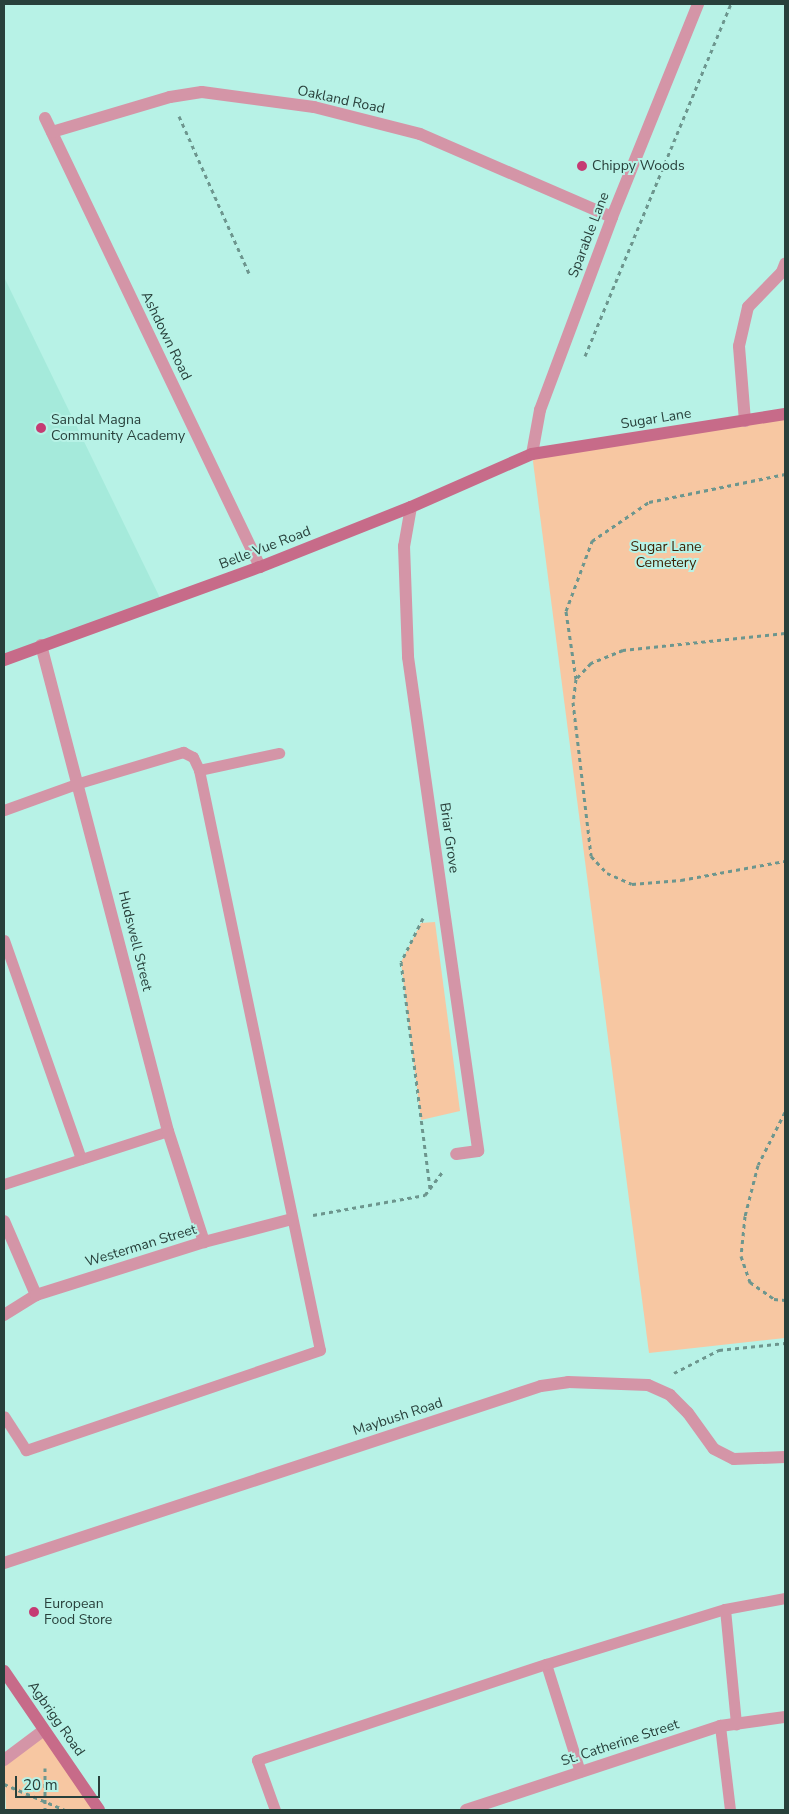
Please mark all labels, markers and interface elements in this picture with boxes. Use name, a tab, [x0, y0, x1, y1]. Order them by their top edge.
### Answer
street label: Oakland Road	[296, 83, 386, 117]
place label: Chippy Woods	[592, 158, 685, 174]
marker: Chippy Woods	[576, 160, 588, 172]
street label: Sparable Lane	[565, 190, 613, 280]
street label: Ashdown Road	[137, 289, 195, 383]
street label: Sugar Lane	[620, 405, 692, 433]
place label: Sandal Magna Community Academy	[51, 412, 185, 444]
marker: Sandal Magna Community Academy	[35, 422, 47, 434]
street label: Belle Vue Road	[217, 523, 313, 573]
park label: Sugar Lane Cemetery	[630, 539, 702, 572]
street label: Briar Grove	[436, 802, 462, 874]
street label: Hudswell Street	[114, 889, 156, 993]
street label: Westerman Street	[83, 1221, 199, 1271]
street label: Maybush Road	[351, 1395, 445, 1439]
place label: European Food Store	[44, 1596, 112, 1628]
marker: European Food Store	[28, 1606, 40, 1618]
street label: Agbrigg Road	[24, 1678, 88, 1760]
street label: St. Catherine Street	[559, 1716, 681, 1770]
scale bar	[18, 1766, 102, 1798]
text: 20 m	[23, 1775, 58, 1795]

